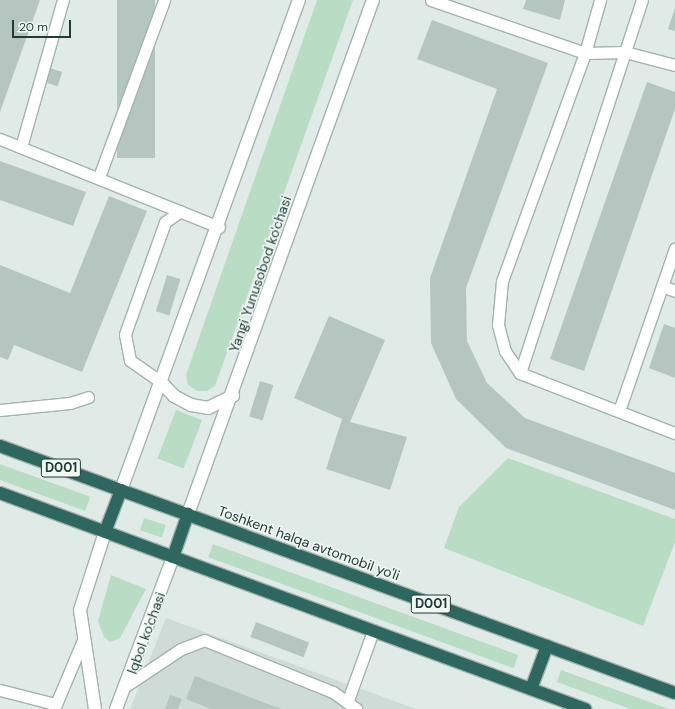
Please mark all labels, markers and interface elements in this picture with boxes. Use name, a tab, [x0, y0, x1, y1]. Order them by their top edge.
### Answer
scale bar	[14, 12, 73, 38]
text: 20 m	[19, 19, 48, 35]
street label: Yangi Yunusobod ko'chasi	[225, 194, 295, 354]
road number: D001	[40, 457, 82, 479]
street label: Toshkent halqa avtomobil yo'li	[216, 502, 402, 584]
street label: Iqbol ko'chasi	[123, 590, 169, 676]
road number: D001	[410, 593, 452, 615]

